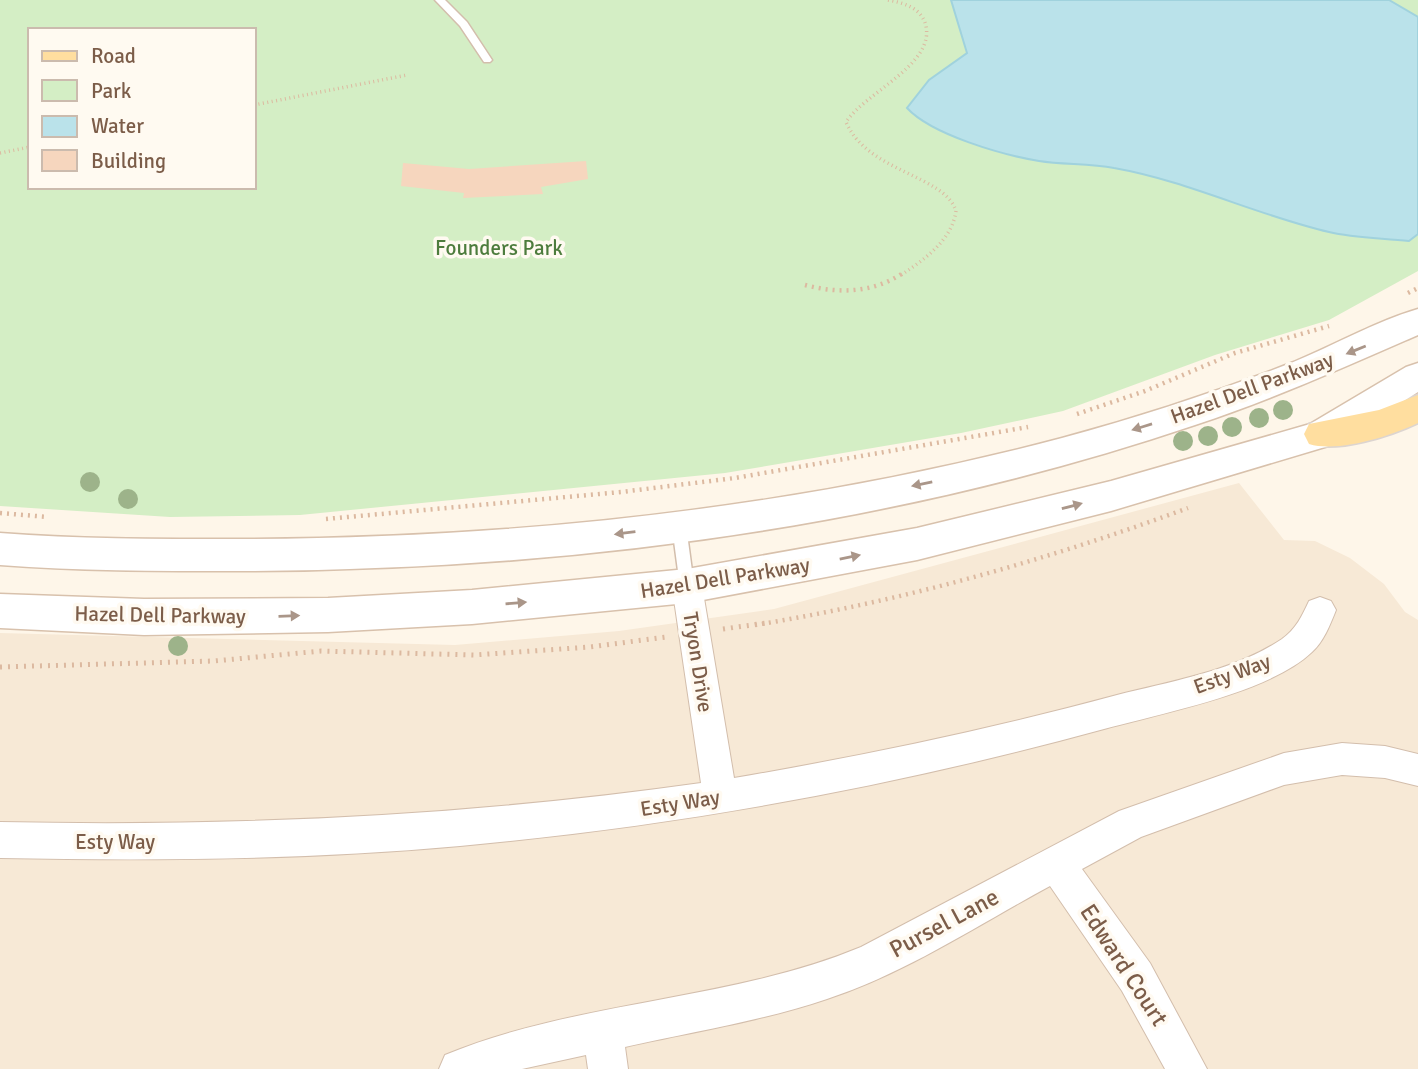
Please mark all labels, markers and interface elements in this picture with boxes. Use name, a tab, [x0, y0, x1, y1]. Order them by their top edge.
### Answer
legend	[28, 28, 256, 189]
text: Road	[91, 43, 136, 69]
text: Park	[91, 78, 132, 104]
text: Water	[91, 113, 144, 139]
text: Building	[91, 148, 166, 174]
park label: Founders Park	[435, 235, 563, 261]
one-way arrow	[1345, 344, 1366, 355]
street label: Hazel Dell Parkway	[1167, 346, 1337, 430]
one-way arrow	[1132, 423, 1153, 433]
one-way arrow	[911, 478, 933, 489]
one-way arrow	[1061, 500, 1083, 511]
one-way arrow	[614, 527, 636, 538]
street label: Hazel Dell Parkway	[638, 552, 812, 604]
one-way arrow	[839, 552, 861, 563]
one-way arrow	[505, 597, 527, 608]
street label: Hazel Dell Parkway	[74, 601, 246, 629]
one-way arrow	[278, 610, 300, 622]
street label: Tryon Drive	[677, 610, 719, 714]
street label: Esty Way	[1190, 648, 1274, 700]
street label: Esty Way	[638, 784, 722, 822]
street label: Esty Way	[75, 829, 155, 855]
street label: Pursel Lane	[884, 882, 1004, 964]
street label: Edward Court	[1073, 898, 1175, 1032]

